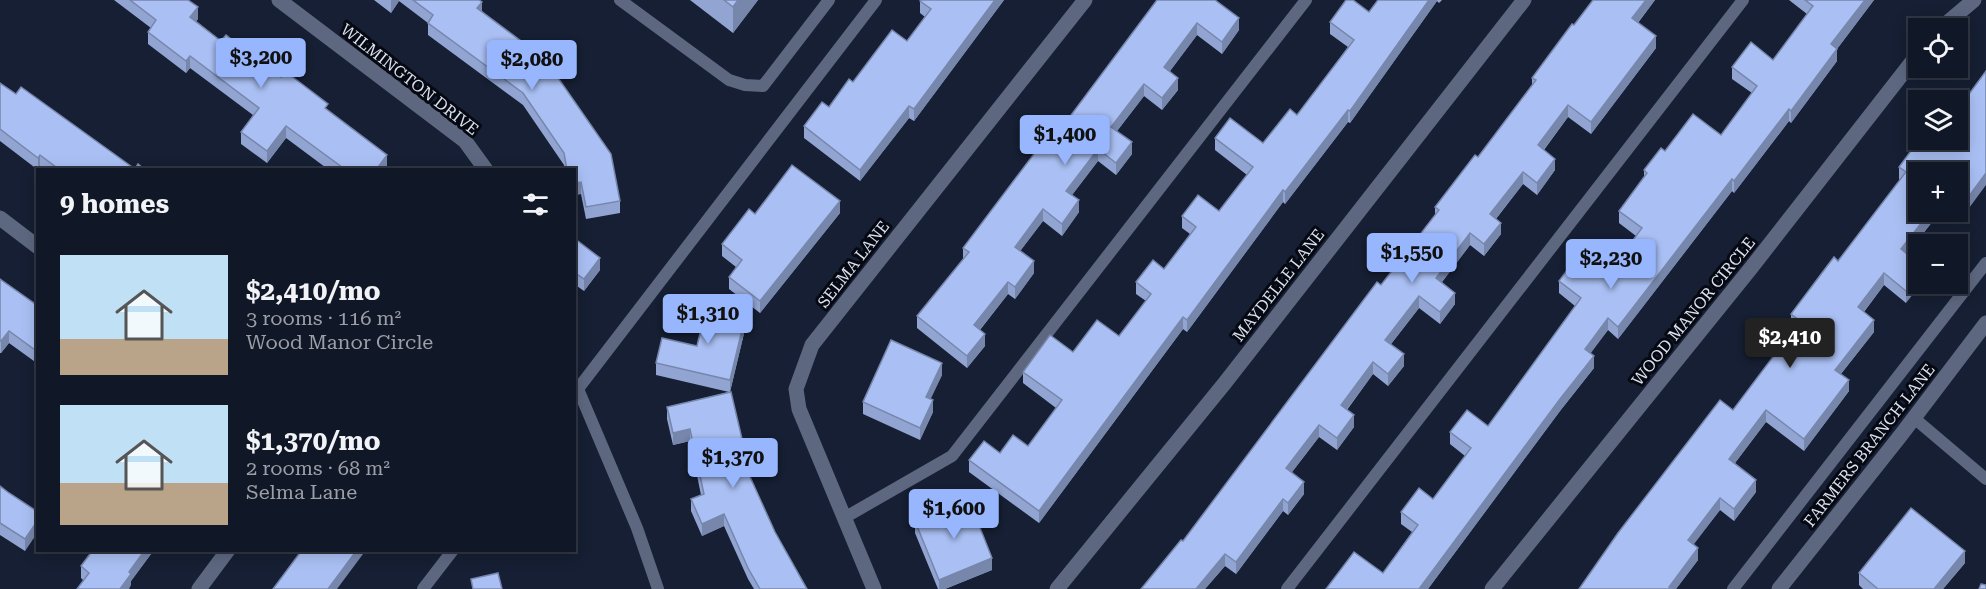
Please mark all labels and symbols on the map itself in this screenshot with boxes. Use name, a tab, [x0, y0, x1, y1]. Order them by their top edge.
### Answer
street label: WILMINGTON DRIVE	[337, 20, 482, 139]
pin: $3,200	[212, 38, 310, 89]
pin: $2,080	[483, 40, 581, 91]
pin: $1,400	[1016, 115, 1114, 166]
street label: SELMA LANE	[814, 217, 893, 311]
street label: MAYDELLE LANE	[1229, 225, 1328, 345]
pin: $1,550	[1363, 233, 1461, 284]
street label: WOOD MANOR CIRCLE	[1628, 233, 1759, 389]
pin: $2,230	[1562, 239, 1660, 290]
pin: $1,310	[659, 294, 757, 345]
pin: $2,410	[1741, 318, 1839, 369]
street label: FARMERS BRANCH LANE	[1800, 360, 1939, 530]
pin: $1,370	[684, 438, 782, 489]
pin: $1,600	[905, 489, 1003, 540]

